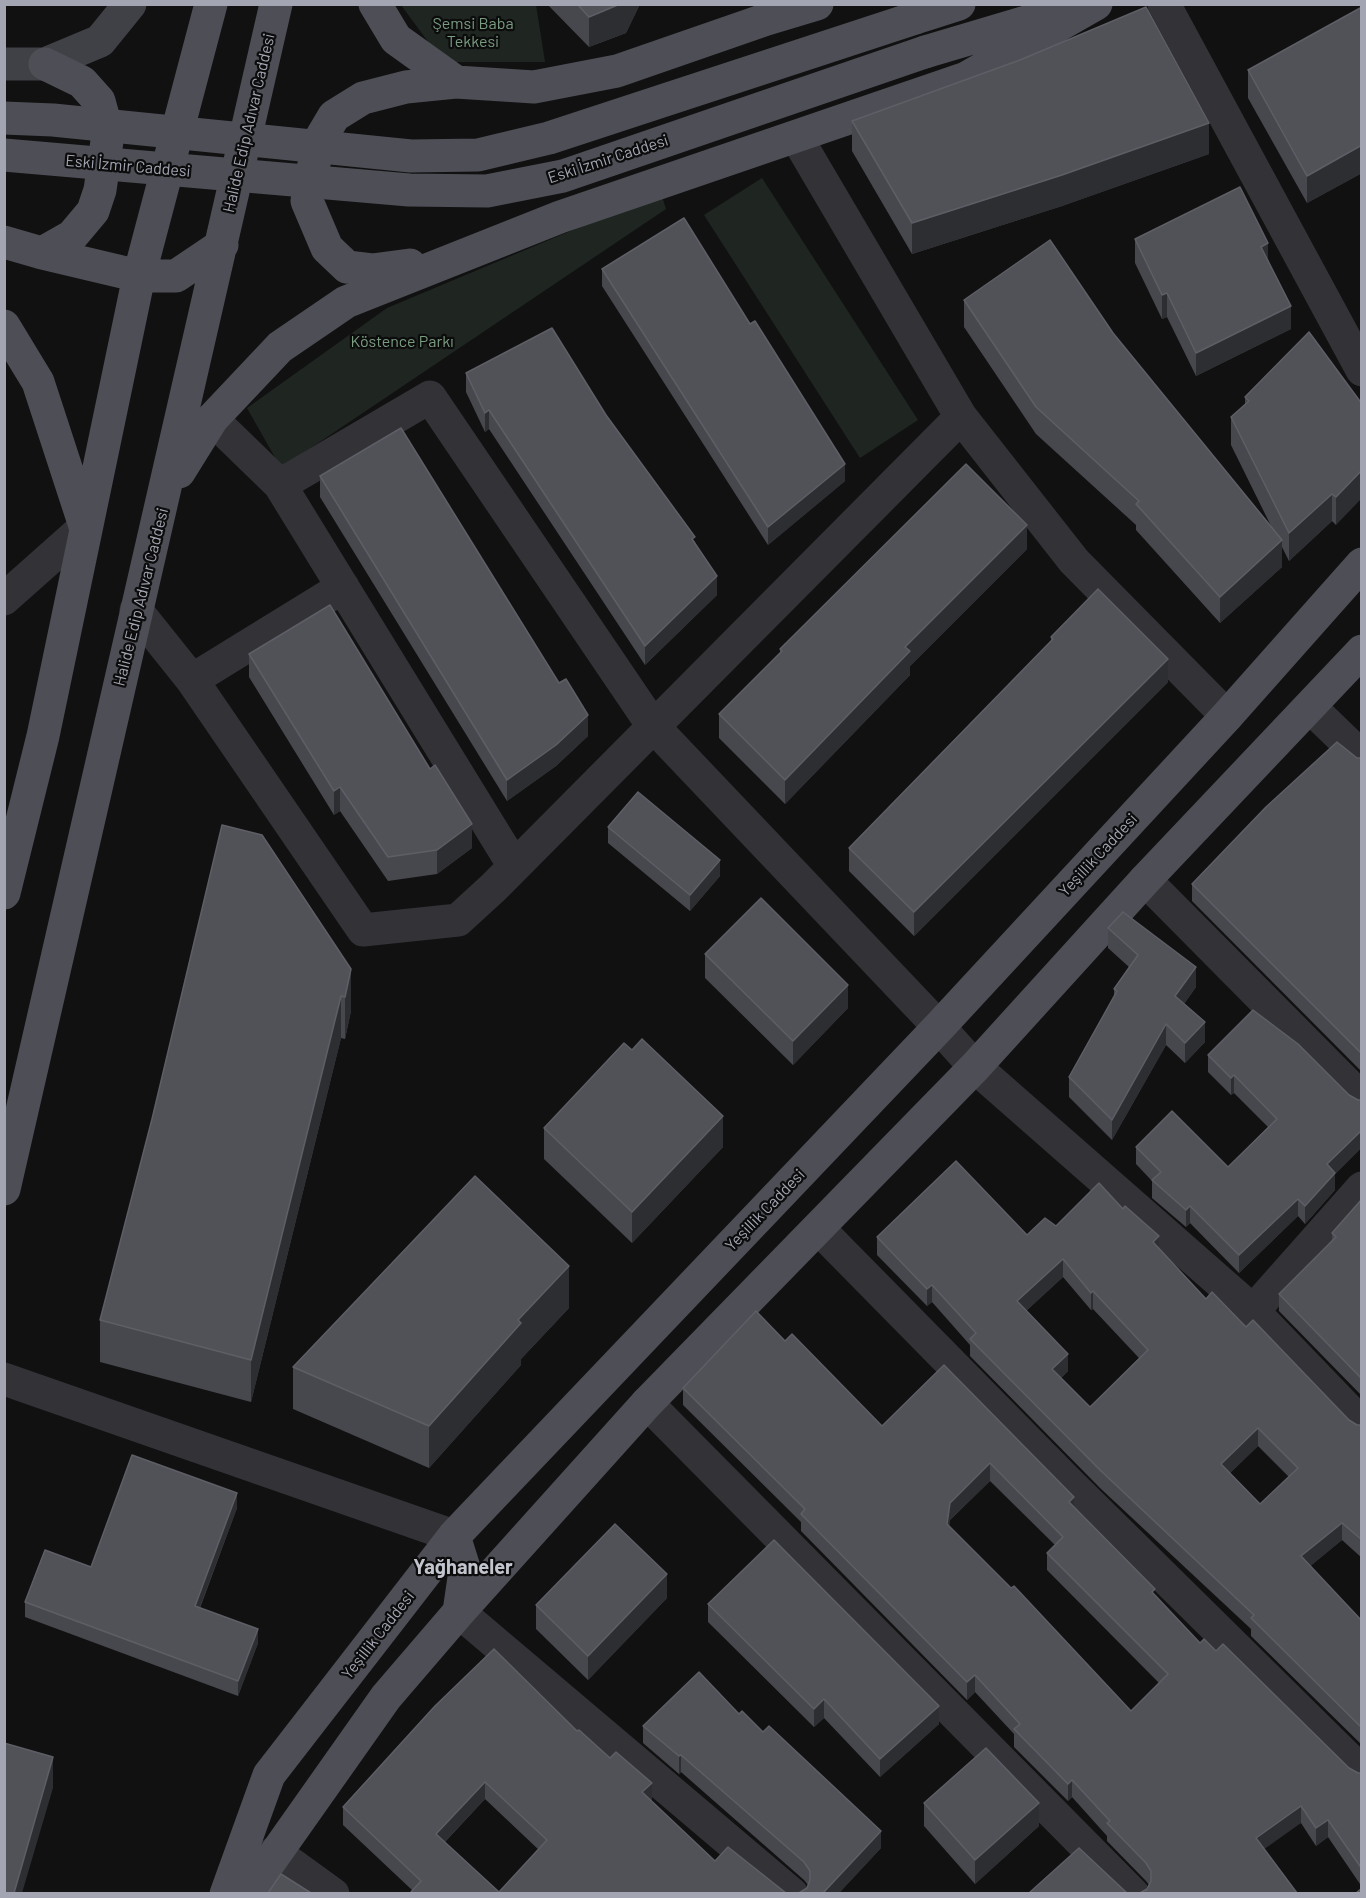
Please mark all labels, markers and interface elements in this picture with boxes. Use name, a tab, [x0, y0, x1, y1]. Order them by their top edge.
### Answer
park label: Şemsi Baba Tekkesi	[432, 14, 514, 52]
street label: Halide Edip Adıvar Caddesi	[219, 32, 279, 214]
street label: Eski İzmir Caddesi	[545, 130, 671, 188]
street label: Eski İzmir Caddesi	[65, 151, 191, 181]
park label: Köstence Parkı	[350, 332, 454, 352]
street label: Halide Edip Adıvar Caddesi	[110, 506, 172, 688]
street label: Yeşillik Caddesi	[1055, 810, 1141, 900]
street label: Yeşillik Caddesi	[721, 1165, 809, 1255]
district label: Yağhaneler	[413, 1555, 513, 1579]
street label: Yeşillik Caddesi	[338, 1587, 418, 1683]

